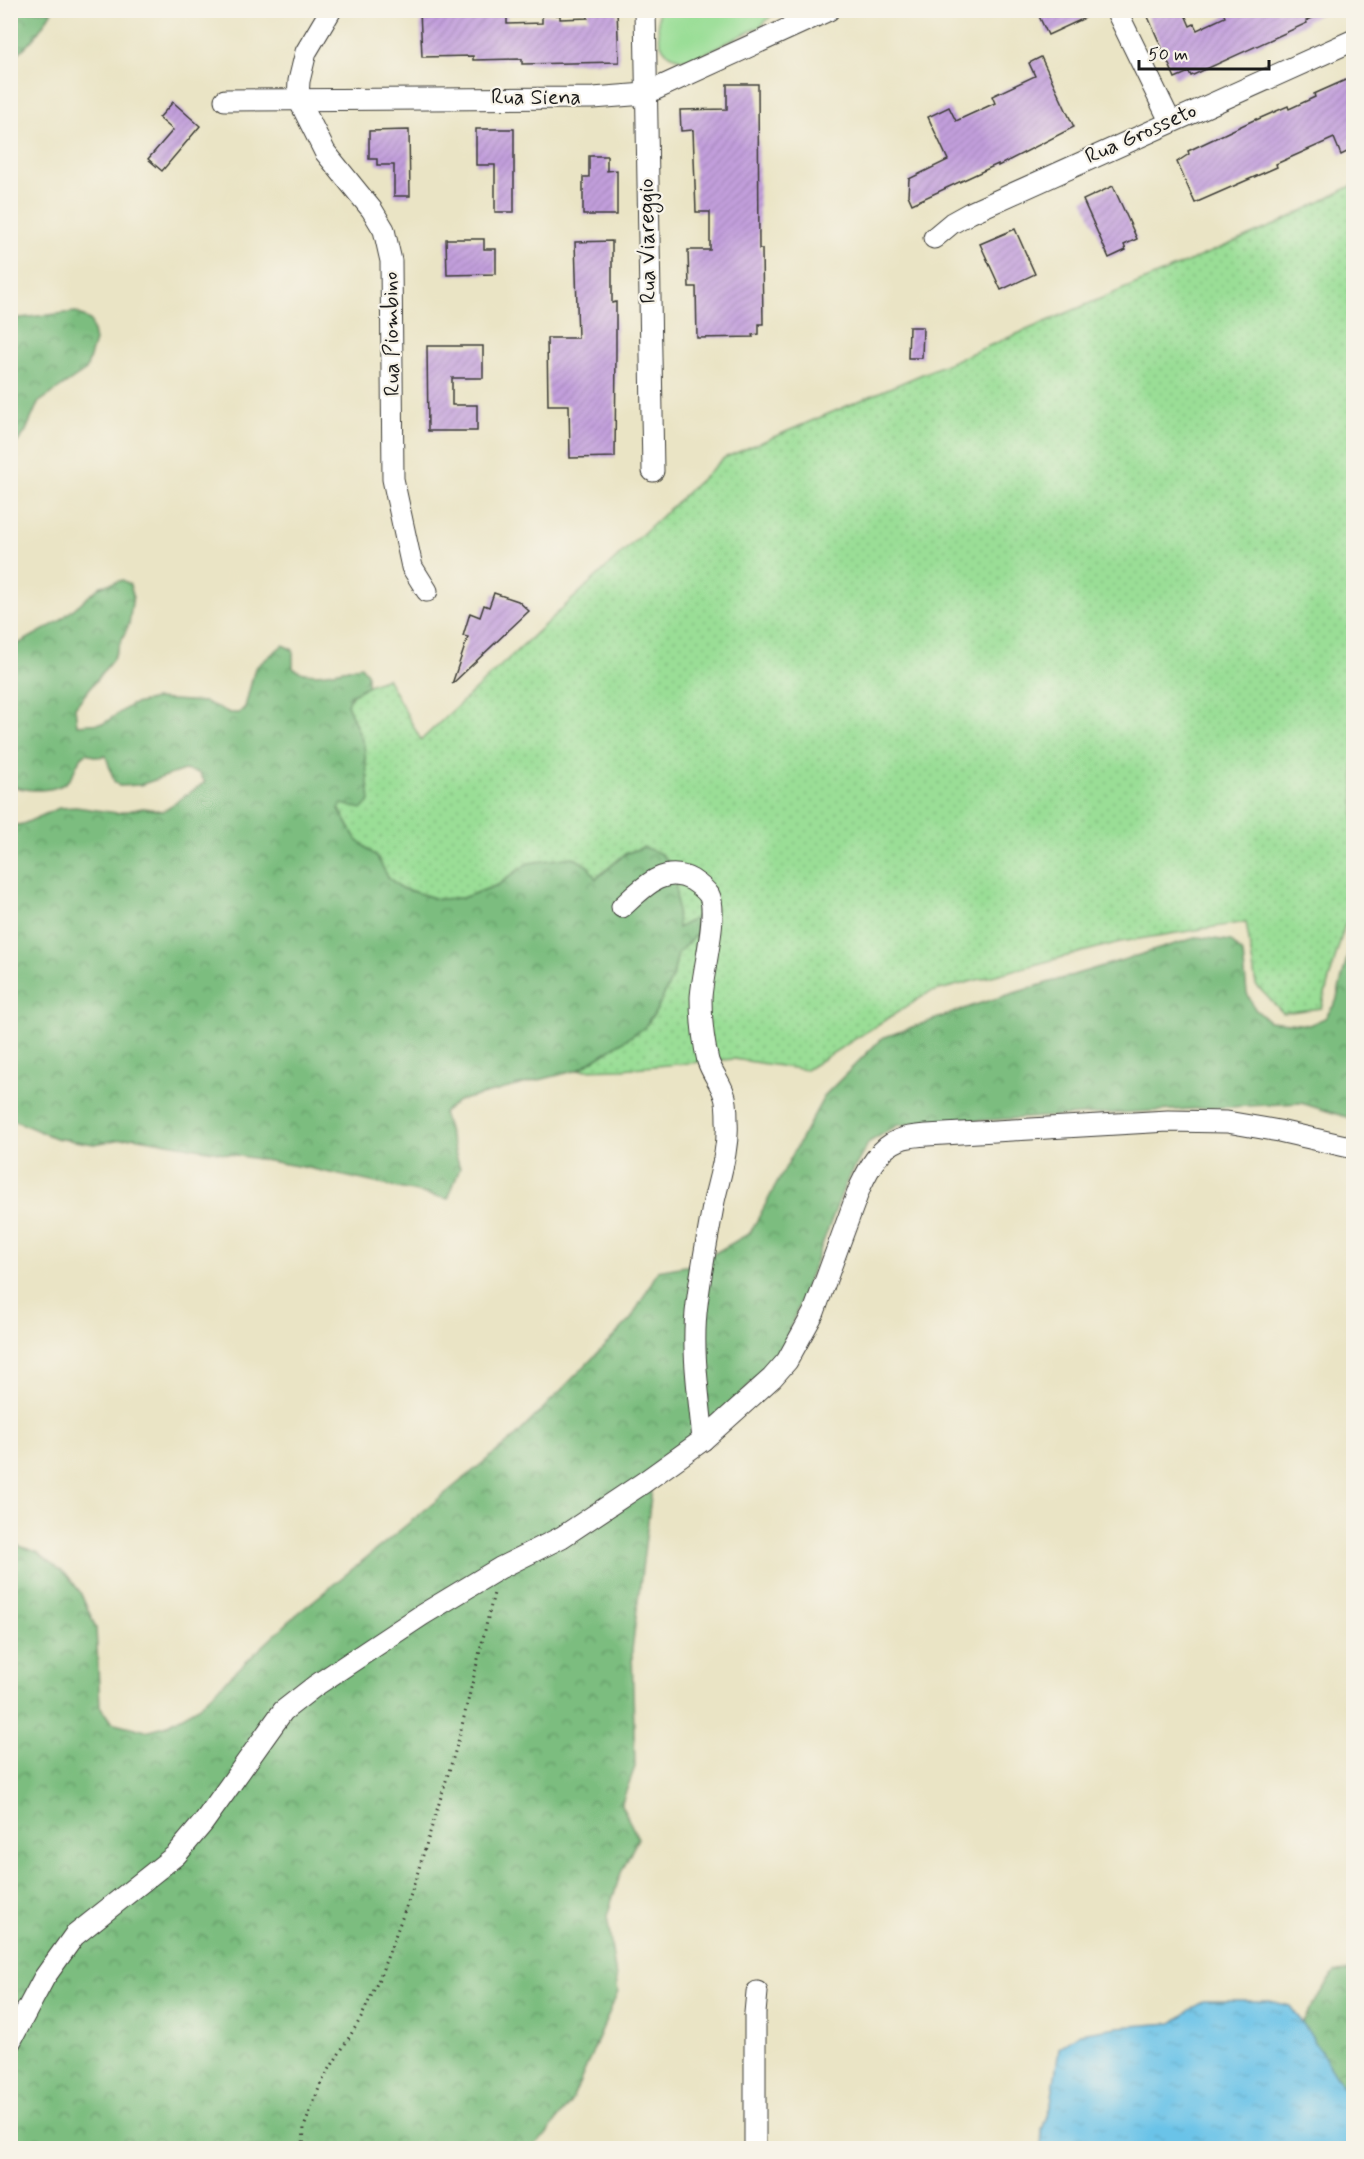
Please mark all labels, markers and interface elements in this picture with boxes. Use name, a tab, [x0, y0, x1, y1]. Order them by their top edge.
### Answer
scale bar	[1139, 33, 1270, 71]
text: 50 m	[1148, 43, 1188, 67]
street label: Rua Siena	[491, 84, 581, 112]
street label: Rua Grosseto	[1081, 97, 1201, 171]
street label: Rua Viareggio	[633, 178, 666, 304]
street label: Rua Piombino	[377, 271, 407, 397]

